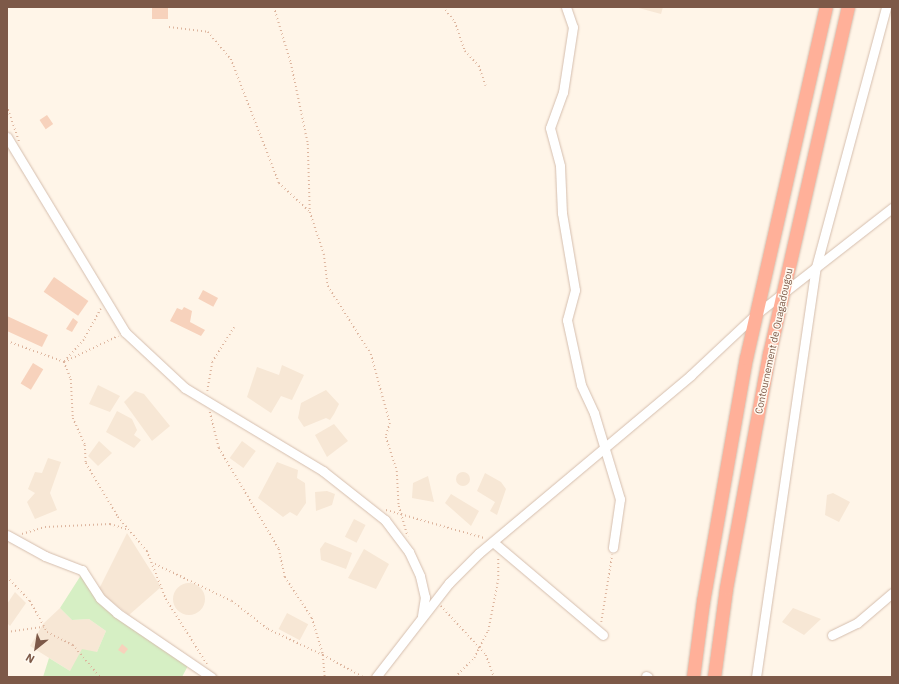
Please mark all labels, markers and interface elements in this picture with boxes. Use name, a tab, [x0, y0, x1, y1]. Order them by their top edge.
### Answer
street label: Contournement de Ouagadougou	[753, 267, 795, 415]
north arrow	[16, 628, 56, 668]
text: N	[23, 650, 37, 666]

